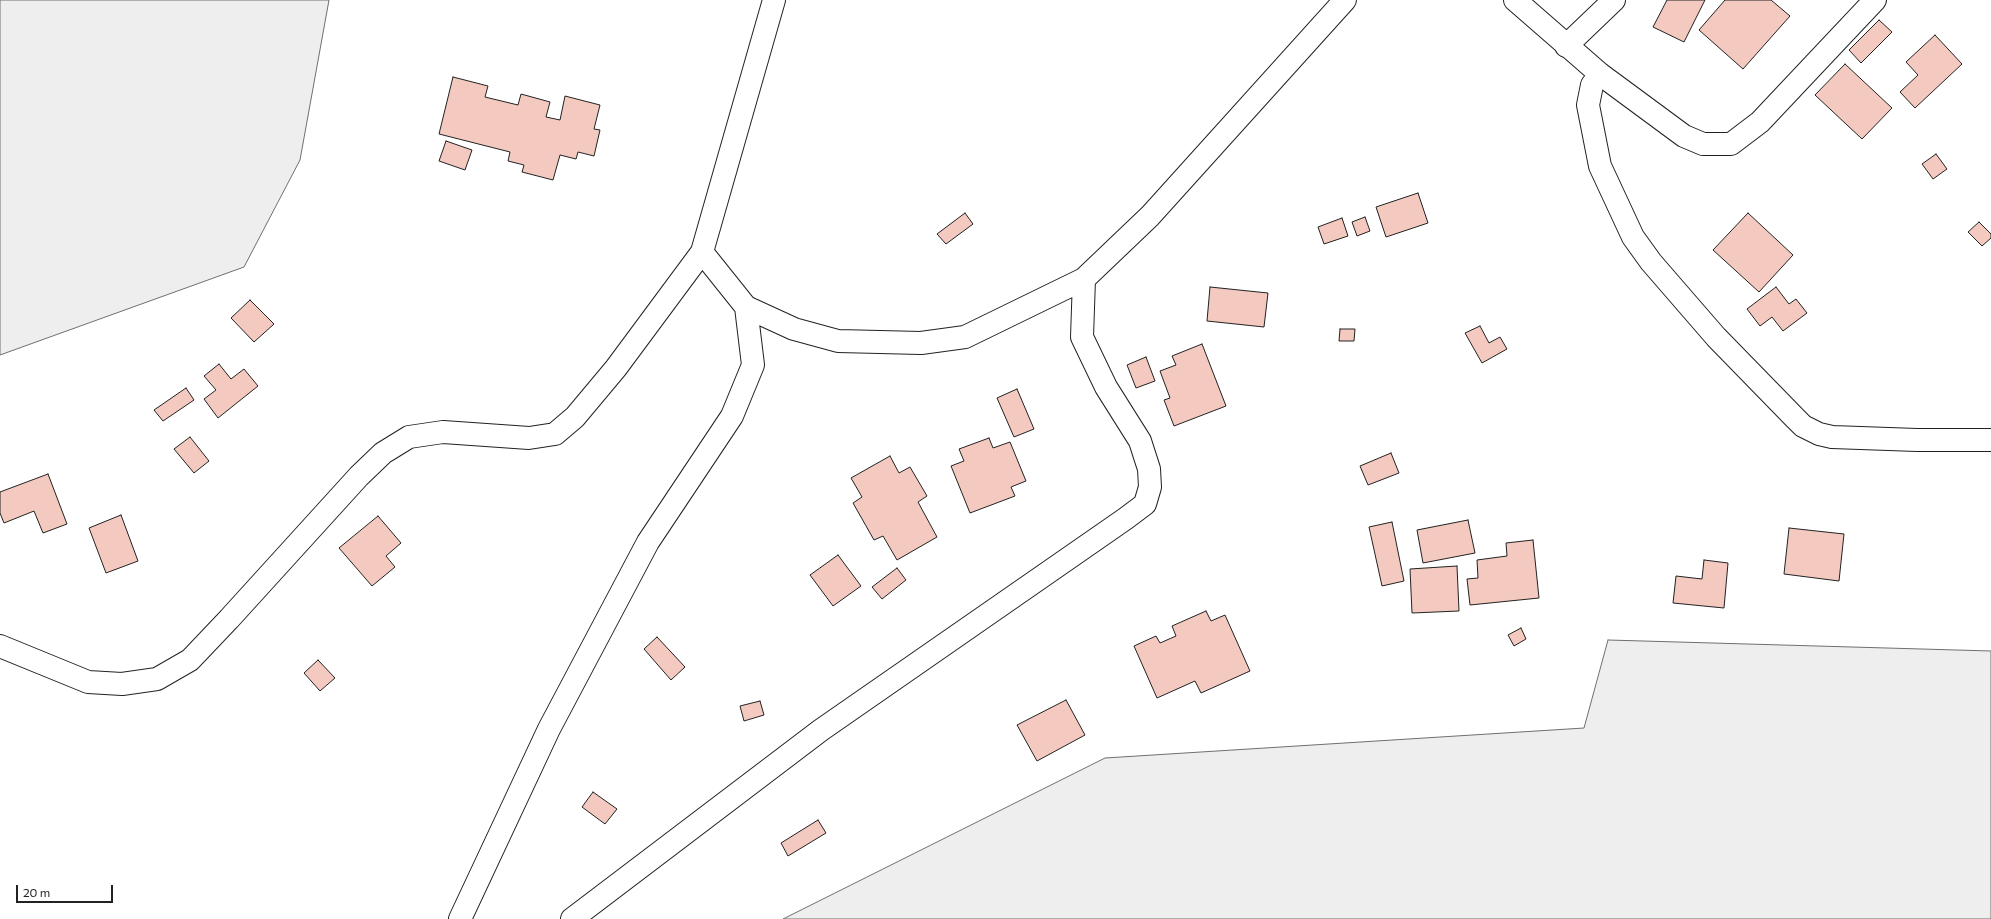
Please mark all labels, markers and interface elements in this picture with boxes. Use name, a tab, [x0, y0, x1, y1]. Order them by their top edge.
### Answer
scale bar	[18, 877, 115, 903]
text: 20 m	[23, 885, 50, 899]

